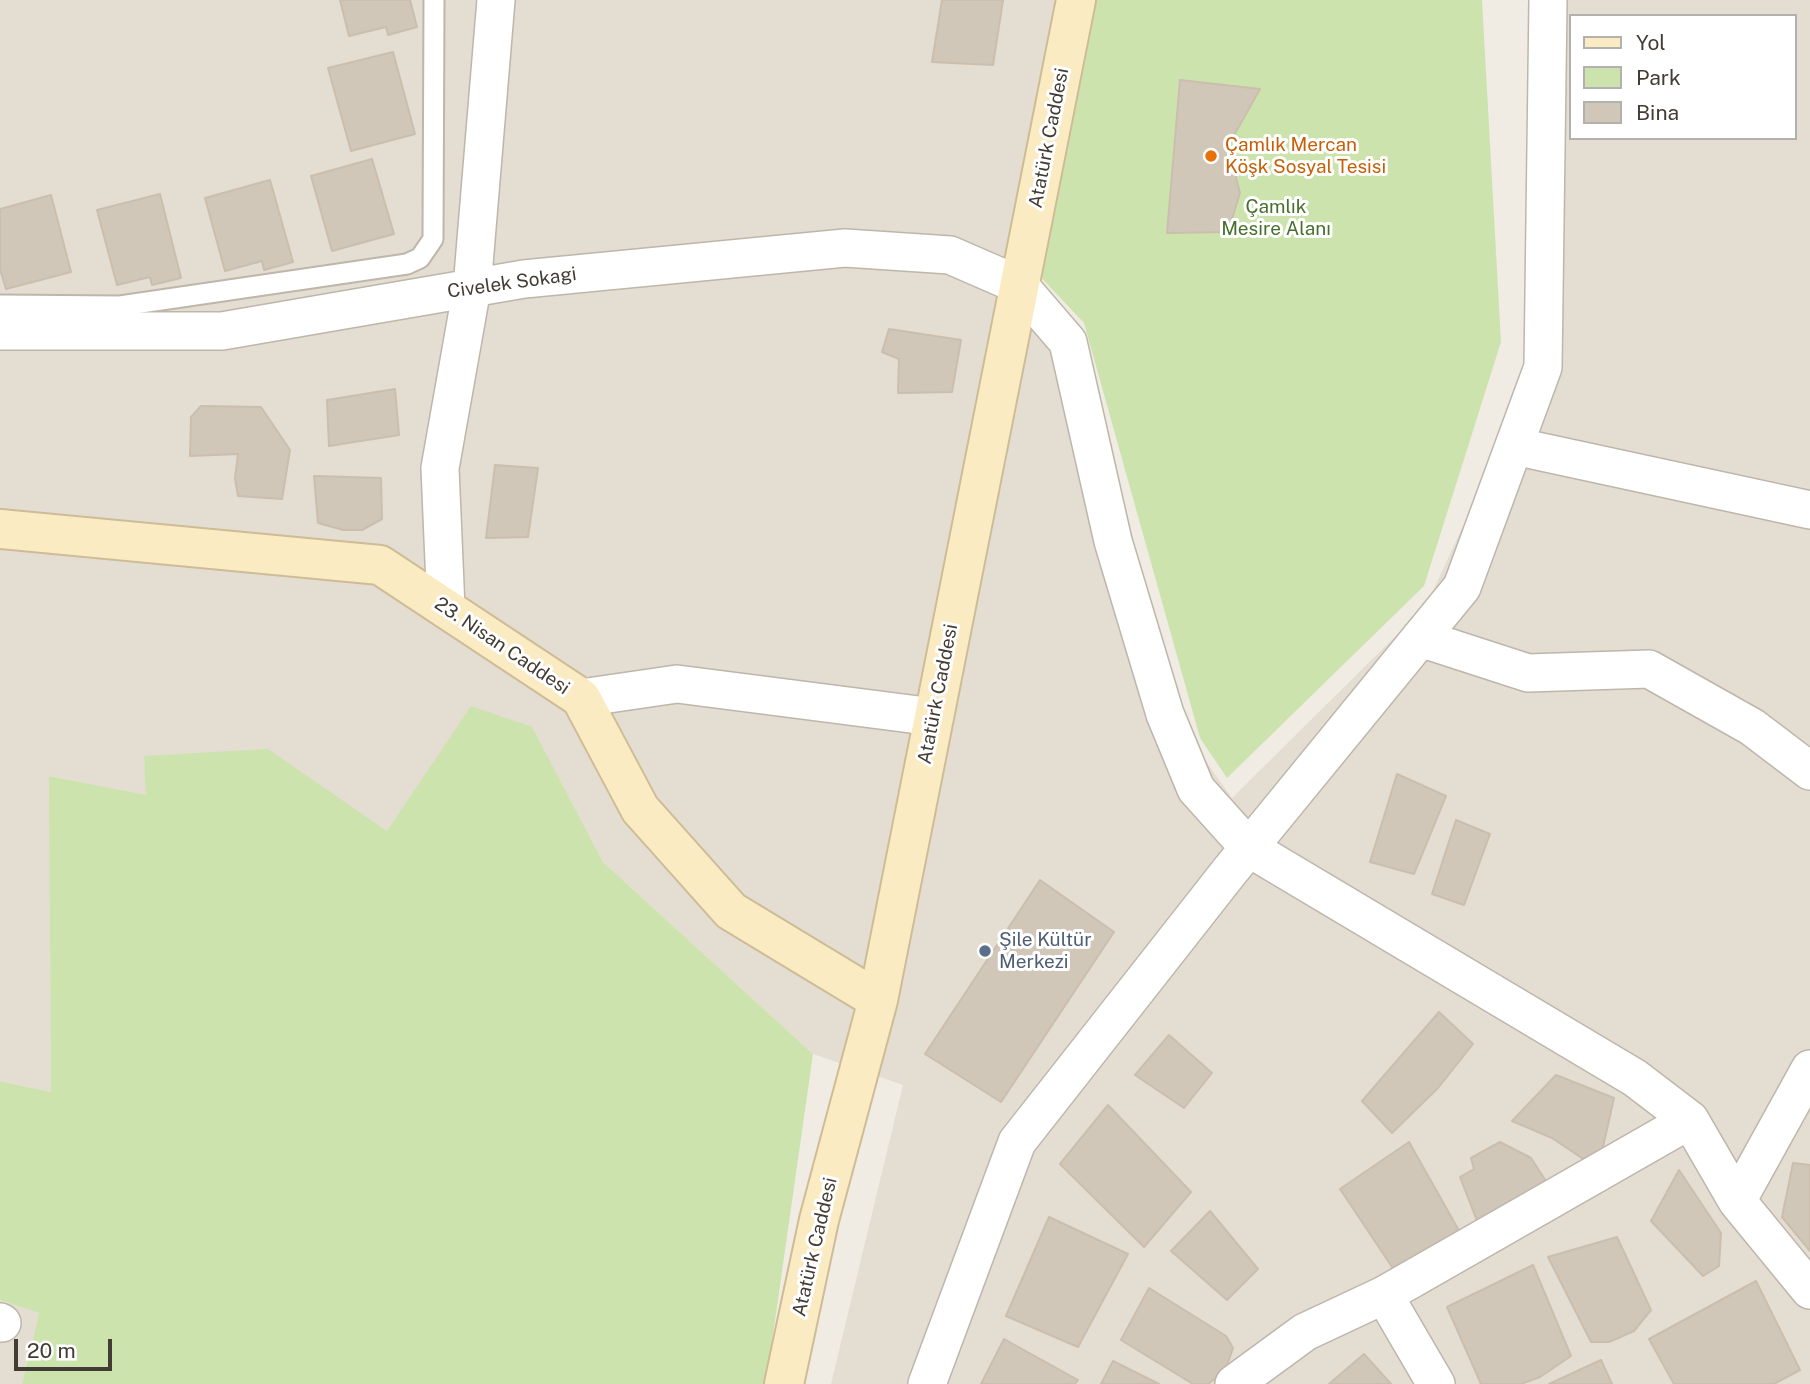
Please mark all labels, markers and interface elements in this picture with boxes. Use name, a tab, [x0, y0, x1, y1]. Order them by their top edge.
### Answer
legend	[1568, 14, 1796, 140]
text: Yol	[1636, 30, 1666, 55]
text: Park	[1636, 65, 1681, 90]
street label: Atatürk Caddesi	[1024, 66, 1074, 210]
text: Bina	[1636, 100, 1679, 125]
place label: Çamlık Mercan Köşk Sosyal Tesisi	[1225, 134, 1386, 178]
marker: Çamlık Mercan Köşk Sosyal Tesisi	[1203, 148, 1219, 164]
park label: Çamlık Mesire Alanı	[1221, 196, 1331, 240]
street label: Civelek Sokagi	[446, 263, 578, 303]
street label: 23. Nisan Caddesi	[430, 592, 574, 700]
street label: Atatürk Caddesi	[913, 622, 963, 766]
place label: Şile Kültür Merkezi	[999, 929, 1092, 973]
marker: Şile Kültür Merkezi	[977, 943, 993, 959]
street label: Atatürk Caddesi	[788, 1175, 842, 1319]
scale bar	[18, 1324, 116, 1368]
text: 20 m	[27, 1338, 76, 1363]

